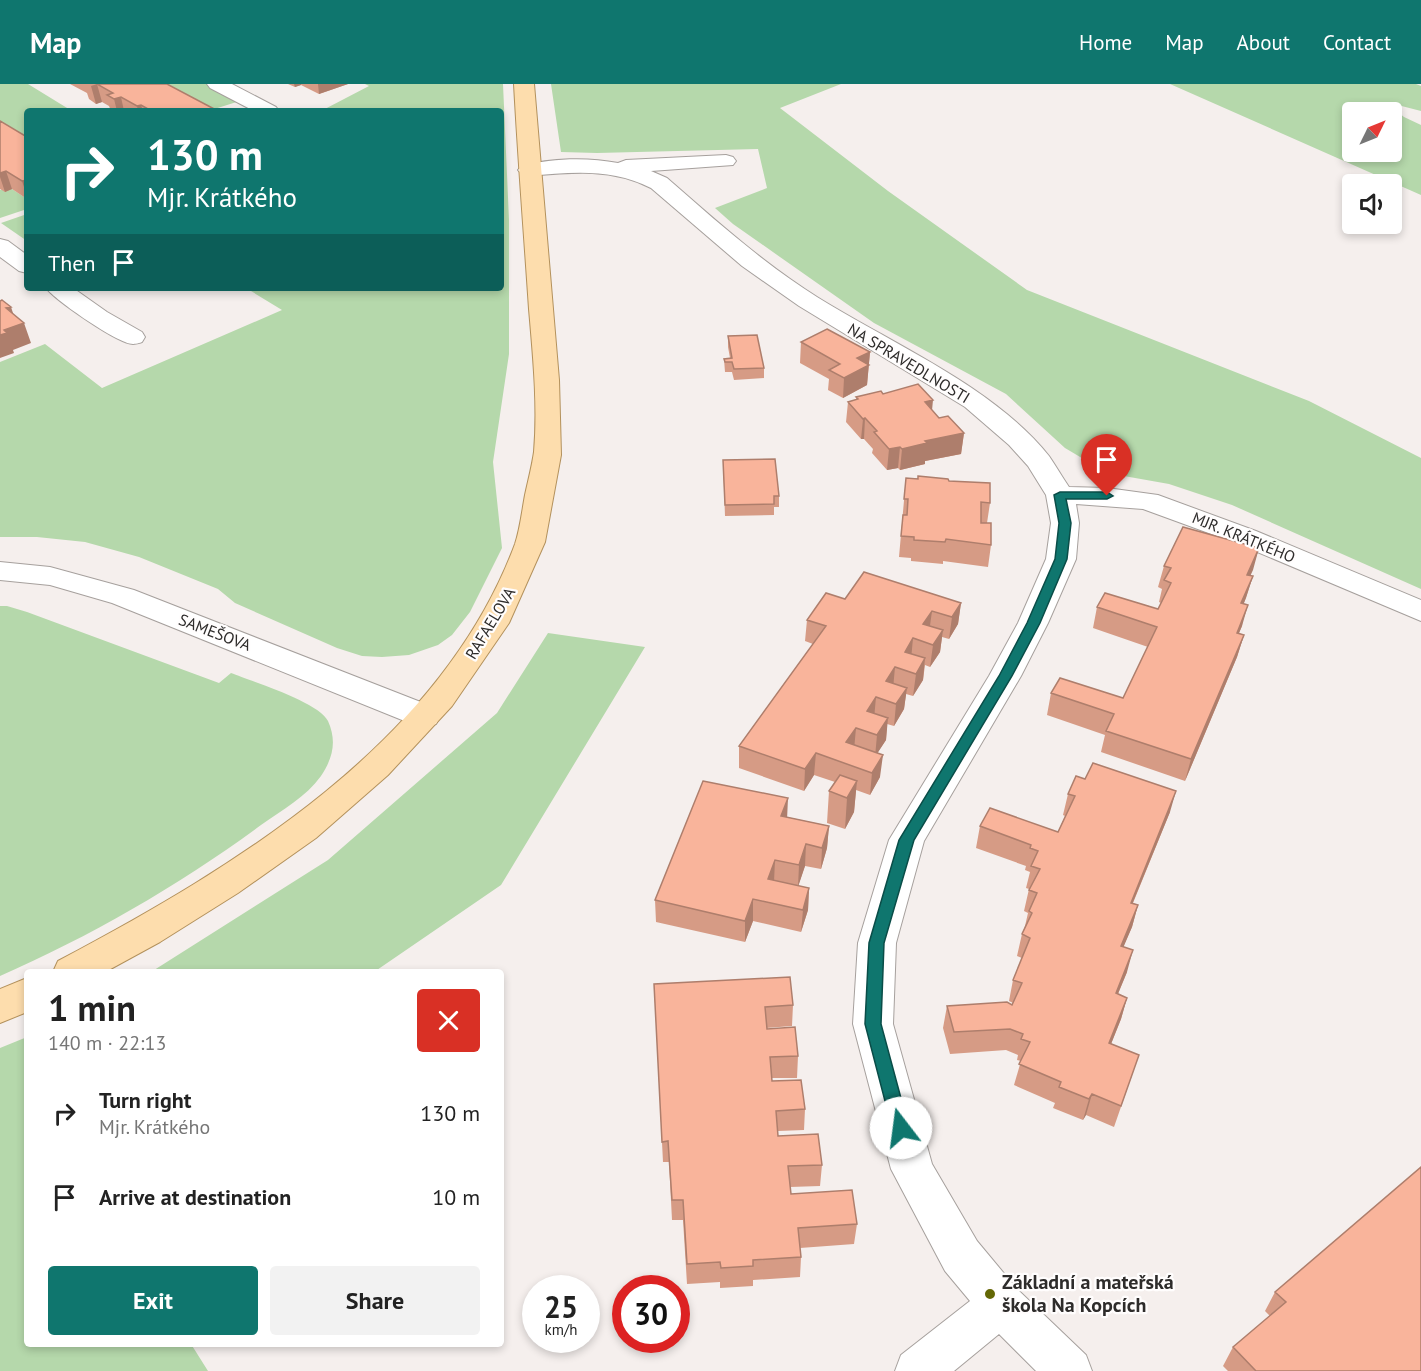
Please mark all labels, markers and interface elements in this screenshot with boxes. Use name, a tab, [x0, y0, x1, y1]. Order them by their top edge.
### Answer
text: Map	[30, 24, 81, 61]
text: Home	[1079, 29, 1132, 56]
text: Map	[1165, 29, 1204, 56]
text: About	[1237, 29, 1290, 56]
text: Contact	[1323, 29, 1391, 56]
north arrow	[1342, 102, 1402, 162]
map controls	[1342, 102, 1402, 234]
text: 130 m	[147, 127, 263, 182]
icon: right	[48, 132, 126, 210]
button: sound	[1342, 174, 1402, 234]
text: Mjr. Krátkého	[147, 180, 297, 214]
icon: arrive	[107, 246, 140, 279]
text: Then	[48, 249, 95, 277]
street label: NA SPRAVEDLNOSTI	[844, 319, 974, 407]
pin	[1081, 434, 1132, 496]
icon: arrive	[1090, 443, 1123, 476]
street label: MJR. KRÁTKÉHO	[1190, 507, 1298, 567]
street label: RAFAELOVA	[461, 583, 520, 663]
street label: SAMEŠOVA	[176, 609, 255, 655]
text: 1 min	[48, 984, 136, 1031]
button: close	[417, 989, 480, 1052]
text: 140 m · 22:13	[48, 1030, 166, 1056]
text: Turn right	[99, 1086, 191, 1114]
position arrow	[869, 1096, 933, 1160]
icon: right	[48, 1097, 81, 1130]
text: 130 m	[420, 1099, 480, 1127]
text: Mjr. Krátkého	[99, 1114, 210, 1140]
icon: arrive	[48, 1181, 81, 1214]
text: Arrive at destination	[99, 1183, 291, 1211]
text: 10 m	[432, 1183, 480, 1211]
button: Exit	[48, 1266, 258, 1335]
button: Share	[270, 1266, 480, 1335]
place label: Základní a mateřská škola Na Kopcích	[1002, 1269, 1174, 1318]
speed limit sign: 30	[612, 1275, 690, 1353]
text: 25	[544, 1287, 578, 1326]
marker: Základní a mateřská škola Na Kopcích	[983, 1287, 997, 1301]
text: km/h	[545, 1320, 577, 1339]

